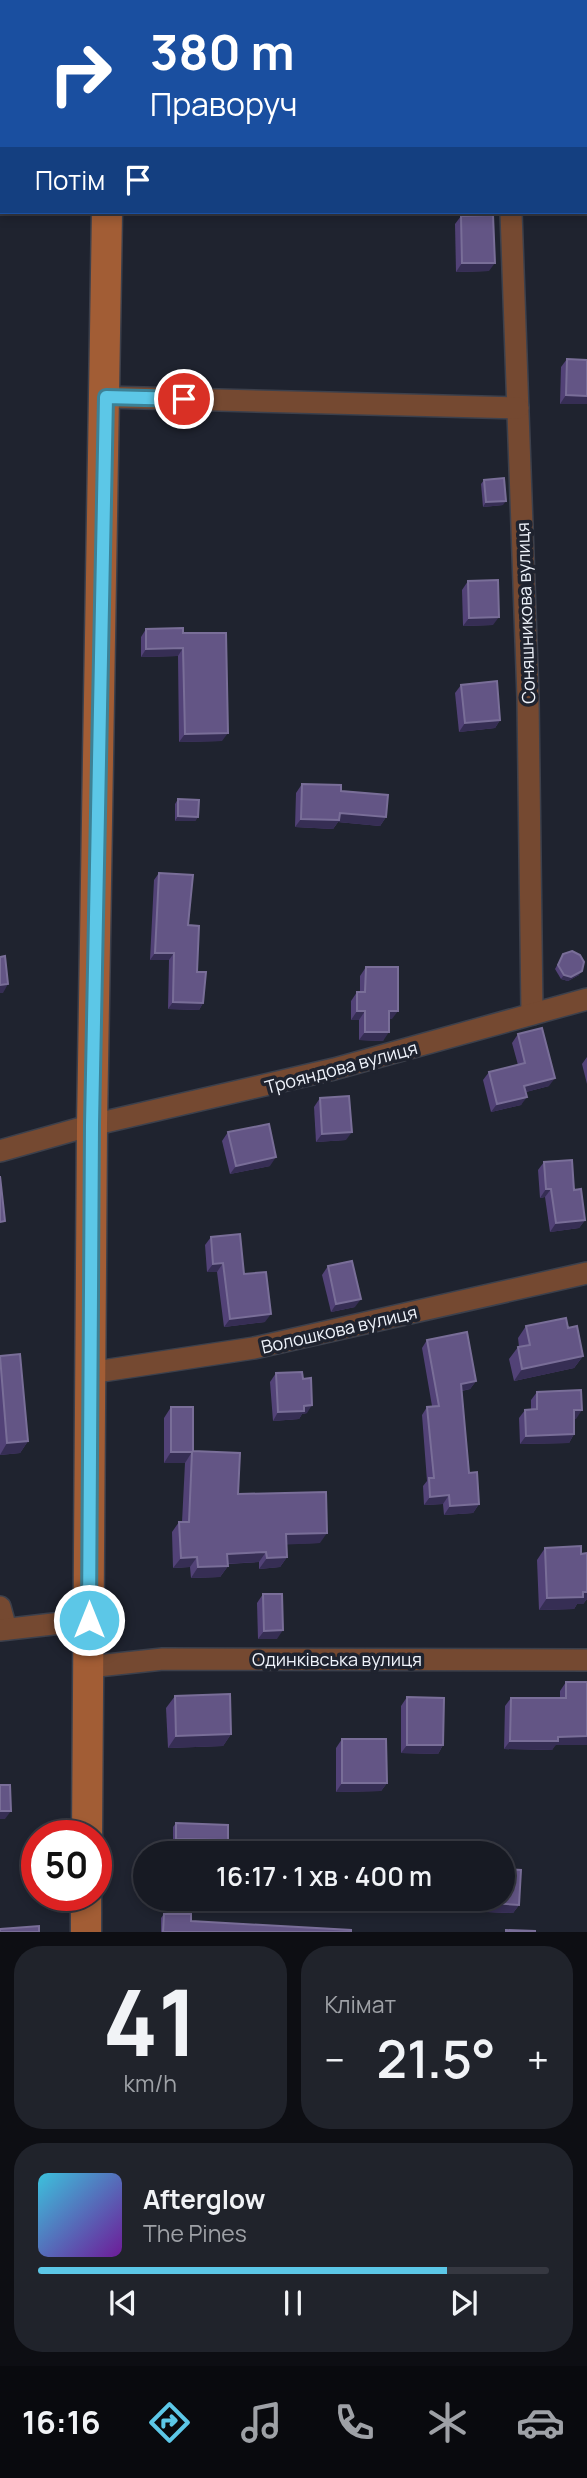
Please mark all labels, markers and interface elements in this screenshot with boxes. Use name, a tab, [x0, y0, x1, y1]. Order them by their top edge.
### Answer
text: 380 m	[150, 18, 295, 85]
icon: right	[35, 28, 126, 119]
text: Праворуч	[150, 82, 298, 126]
icon: arrive	[119, 161, 157, 199]
text: Потім	[35, 162, 105, 198]
pin	[154, 369, 214, 429]
icon: arrive	[165, 380, 203, 418]
street label: Соняшникова вулиця	[510, 522, 540, 704]
street label: Трояндова вулиця	[262, 1035, 420, 1099]
street label: Волошкова вулиця	[259, 1299, 419, 1359]
position arrow	[52, 1583, 126, 1657]
street label: Одинківська вулиця	[252, 1647, 422, 1671]
speed limit sign: 50	[21, 1820, 112, 1911]
text: 16:17 · 1 хв · 400 m	[216, 1858, 432, 1894]
text: 41	[103, 1959, 198, 2083]
text: Клімат	[325, 1988, 396, 2020]
text: 21.5°	[377, 2023, 496, 2094]
text: −	[325, 2033, 345, 2085]
text: +	[527, 2033, 549, 2085]
text: km/h	[124, 2067, 177, 2099]
text: Afterglow	[143, 2181, 265, 2217]
text: The Pines	[143, 2217, 247, 2249]
icon: previous	[104, 2284, 142, 2322]
icon: pause	[274, 2284, 312, 2322]
icon: next	[445, 2284, 483, 2322]
icon: directions	[145, 2398, 194, 2447]
icon: music	[237, 2398, 286, 2447]
icon: phone	[330, 2398, 379, 2447]
icon: climate	[423, 2398, 472, 2447]
icon: car	[516, 2398, 565, 2447]
text: 16:16	[22, 2400, 101, 2444]

